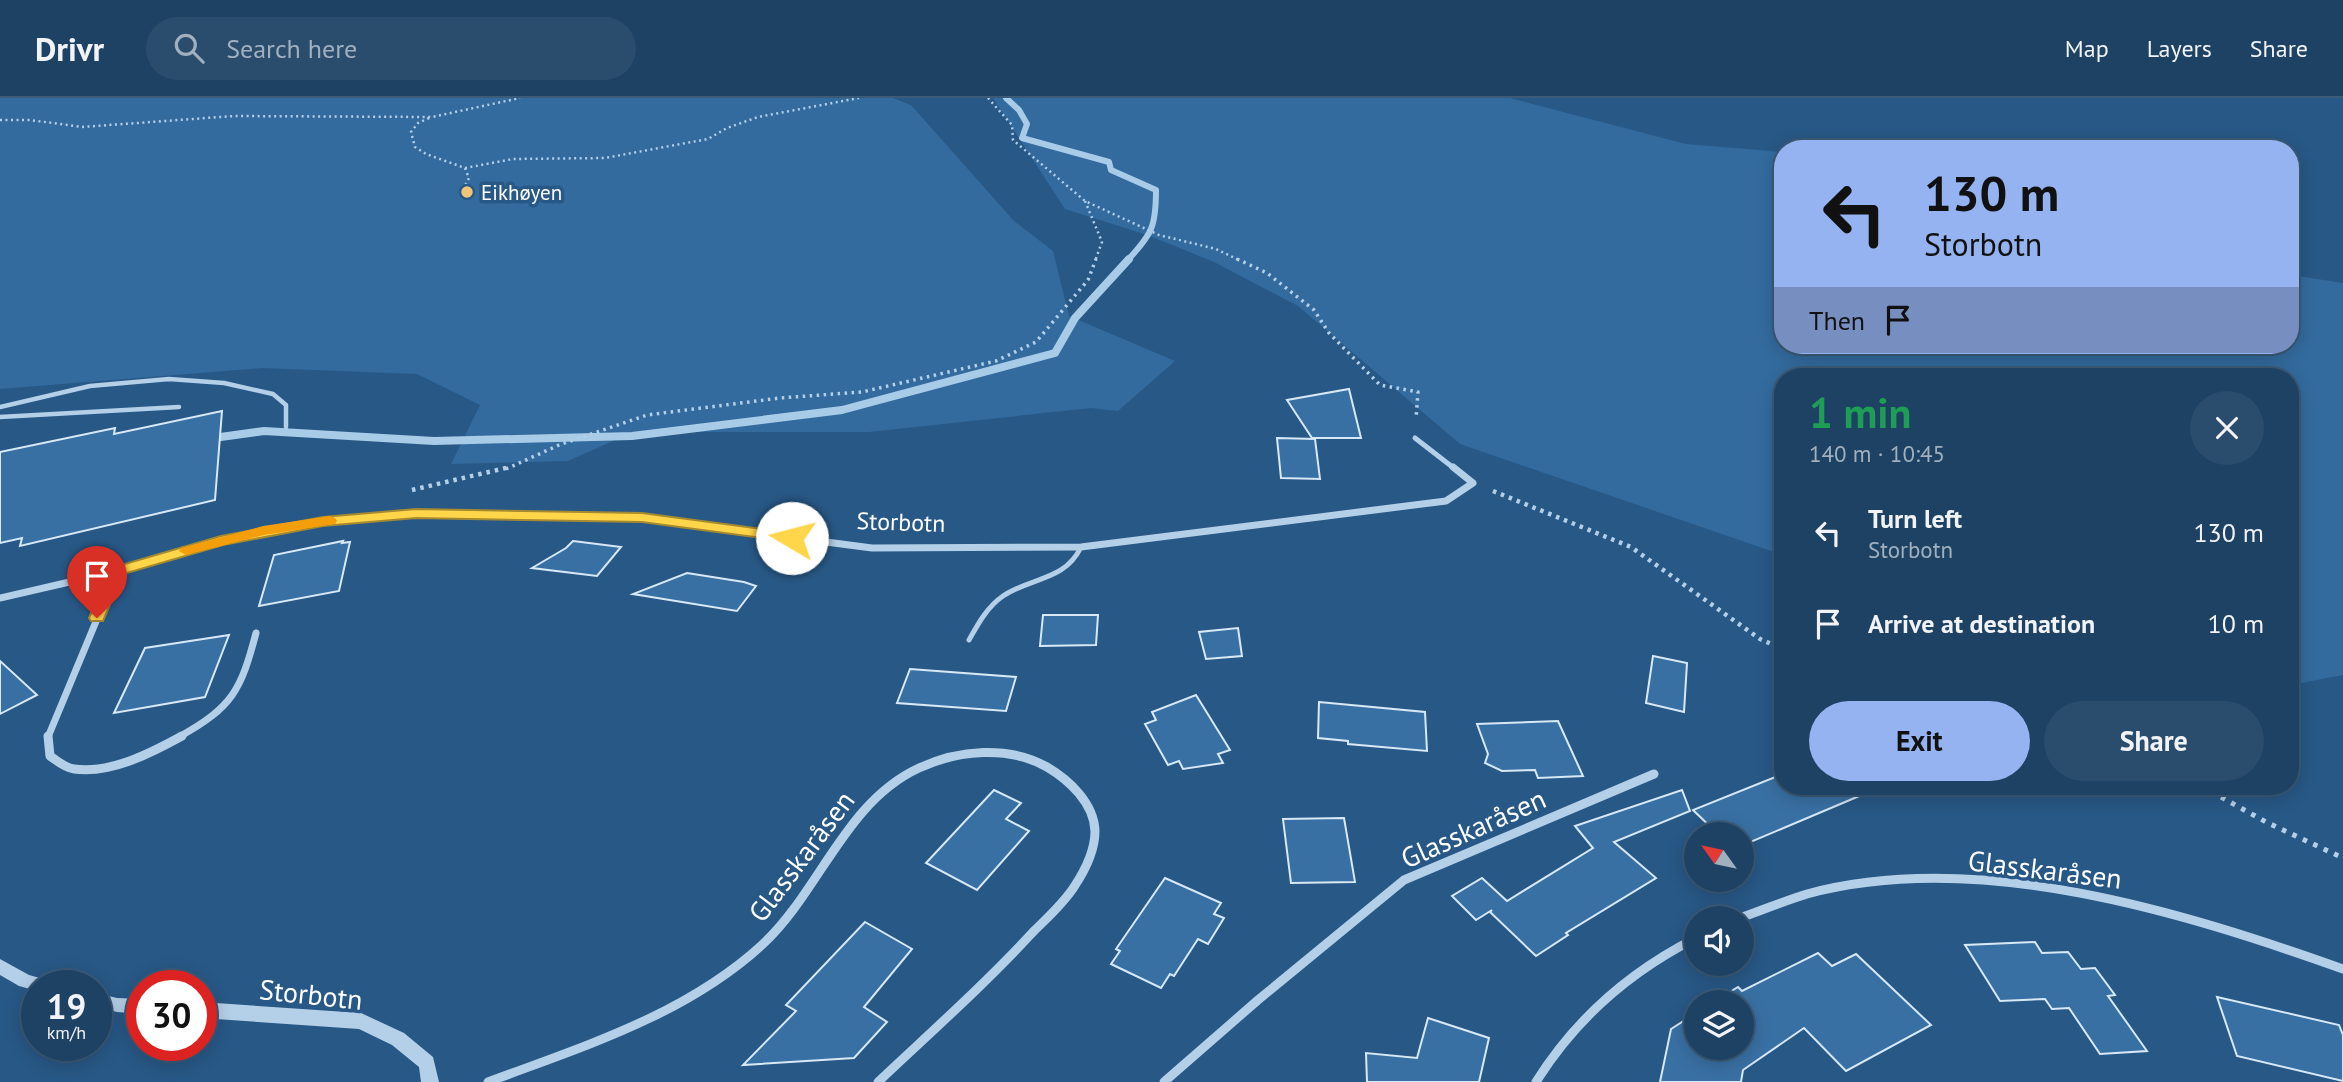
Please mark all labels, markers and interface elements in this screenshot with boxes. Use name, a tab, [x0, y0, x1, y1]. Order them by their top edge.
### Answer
search box	[146, 17, 636, 80]
text: Drivr	[35, 27, 104, 70]
icon: search	[170, 29, 208, 67]
text: Search here	[226, 32, 357, 65]
text: Map	[2065, 33, 2109, 64]
text: Layers	[2147, 33, 2212, 64]
text: Share	[2250, 33, 2308, 64]
text: 130 m	[1924, 161, 2059, 225]
icon: left	[1809, 168, 1900, 259]
place label: Eikhøyen	[481, 179, 562, 206]
marker: Eikhøyen	[459, 184, 475, 200]
text: Storbotn	[1924, 223, 2042, 265]
icon: arrive	[1879, 301, 1917, 339]
text: Then	[1809, 304, 1865, 337]
text: 1 min	[1809, 385, 1911, 440]
button: close	[2190, 391, 2264, 465]
text: 140 m · 10:45	[1809, 439, 1945, 468]
position arrow	[755, 501, 829, 575]
text: Turn left	[1868, 502, 1962, 535]
street label: Storbotn	[856, 505, 946, 539]
icon: left	[1809, 514, 1847, 552]
text: 130 m	[2193, 516, 2264, 549]
text: Storbotn	[1868, 535, 1953, 564]
pin	[67, 546, 127, 618]
icon: arrive	[78, 557, 116, 595]
icon: arrive	[1809, 605, 1847, 643]
text: Arrive at destination	[1868, 607, 2095, 640]
text: 10 m	[2208, 607, 2264, 640]
button: Exit	[1809, 701, 2030, 781]
button: Share	[2044, 701, 2264, 781]
street label: Glasskaråsen	[1395, 780, 1551, 876]
street label: Glasskaråsen	[740, 783, 862, 929]
north arrow	[1684, 822, 1754, 892]
map controls	[1684, 822, 1754, 1060]
street label: Glasskaråsen	[1966, 841, 2124, 897]
button: sound	[1684, 906, 1754, 976]
speed limit sign: 30	[126, 970, 217, 1061]
street label: Storbotn	[258, 970, 364, 1018]
text: 19	[47, 983, 86, 1029]
button: layers	[1684, 990, 1754, 1060]
text: km/h	[47, 1021, 86, 1044]

